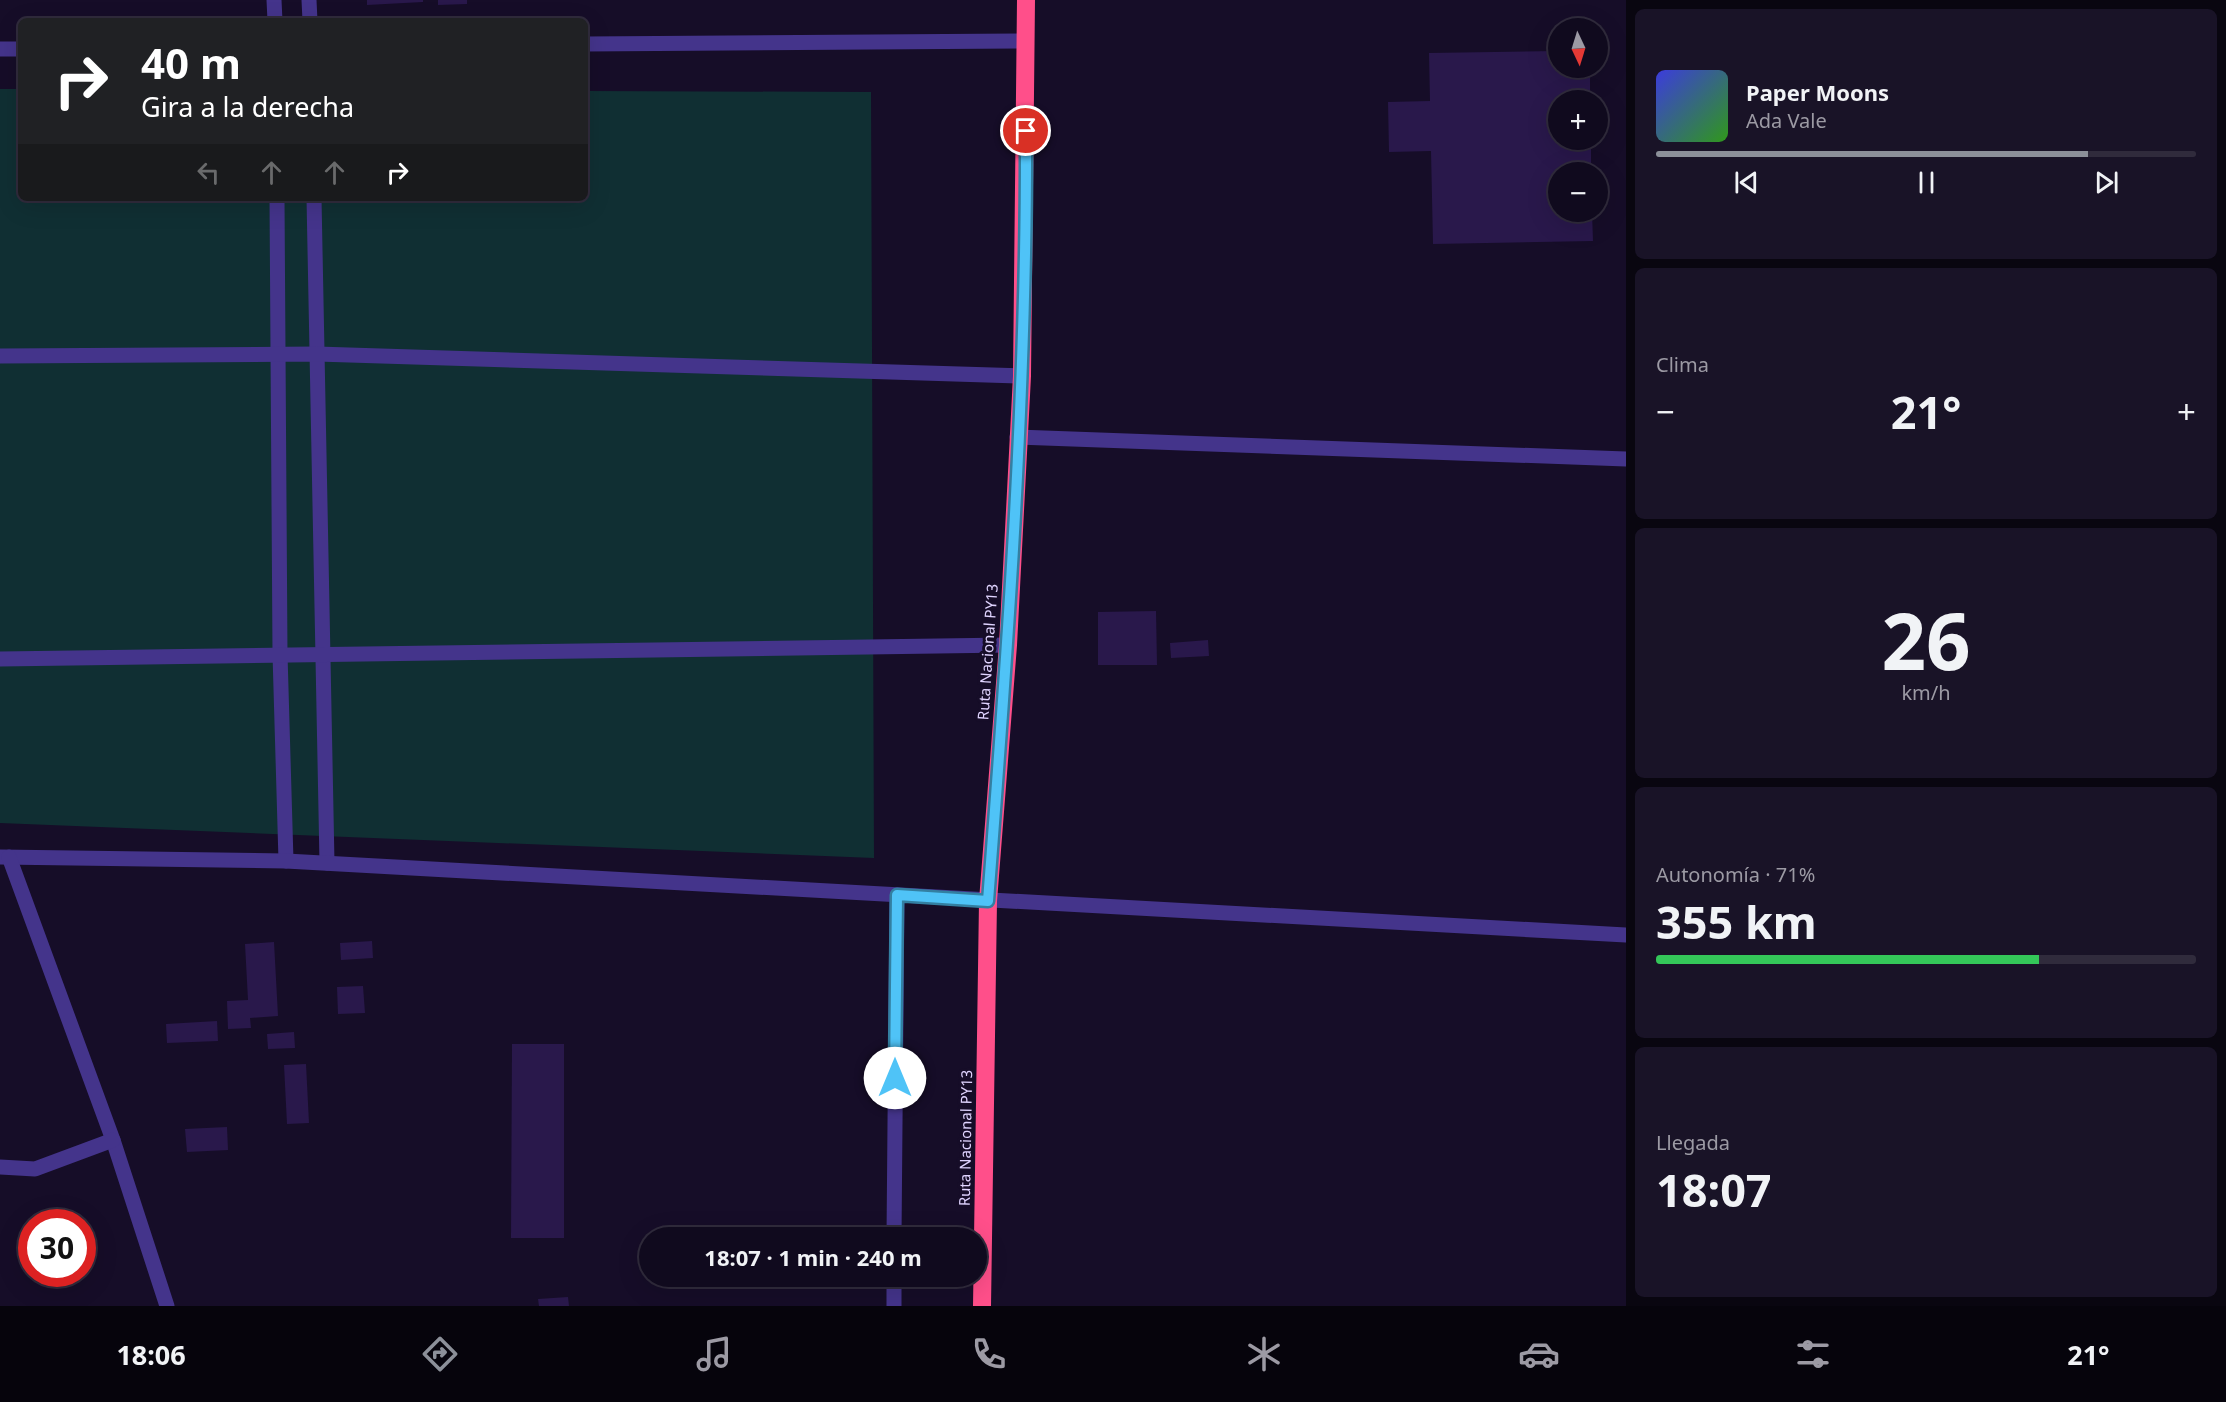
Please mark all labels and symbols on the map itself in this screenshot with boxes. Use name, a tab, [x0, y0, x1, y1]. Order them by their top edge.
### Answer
north arrow	[1548, 18, 1608, 78]
pin	[1000, 105, 1051, 156]
street label: Ruta Nacional PY13	[972, 583, 1002, 721]
position arrow	[863, 1046, 927, 1110]
street label: Ruta Nacional PY13	[954, 1070, 976, 1206]
speed limit sign: 30	[18, 1209, 96, 1287]

